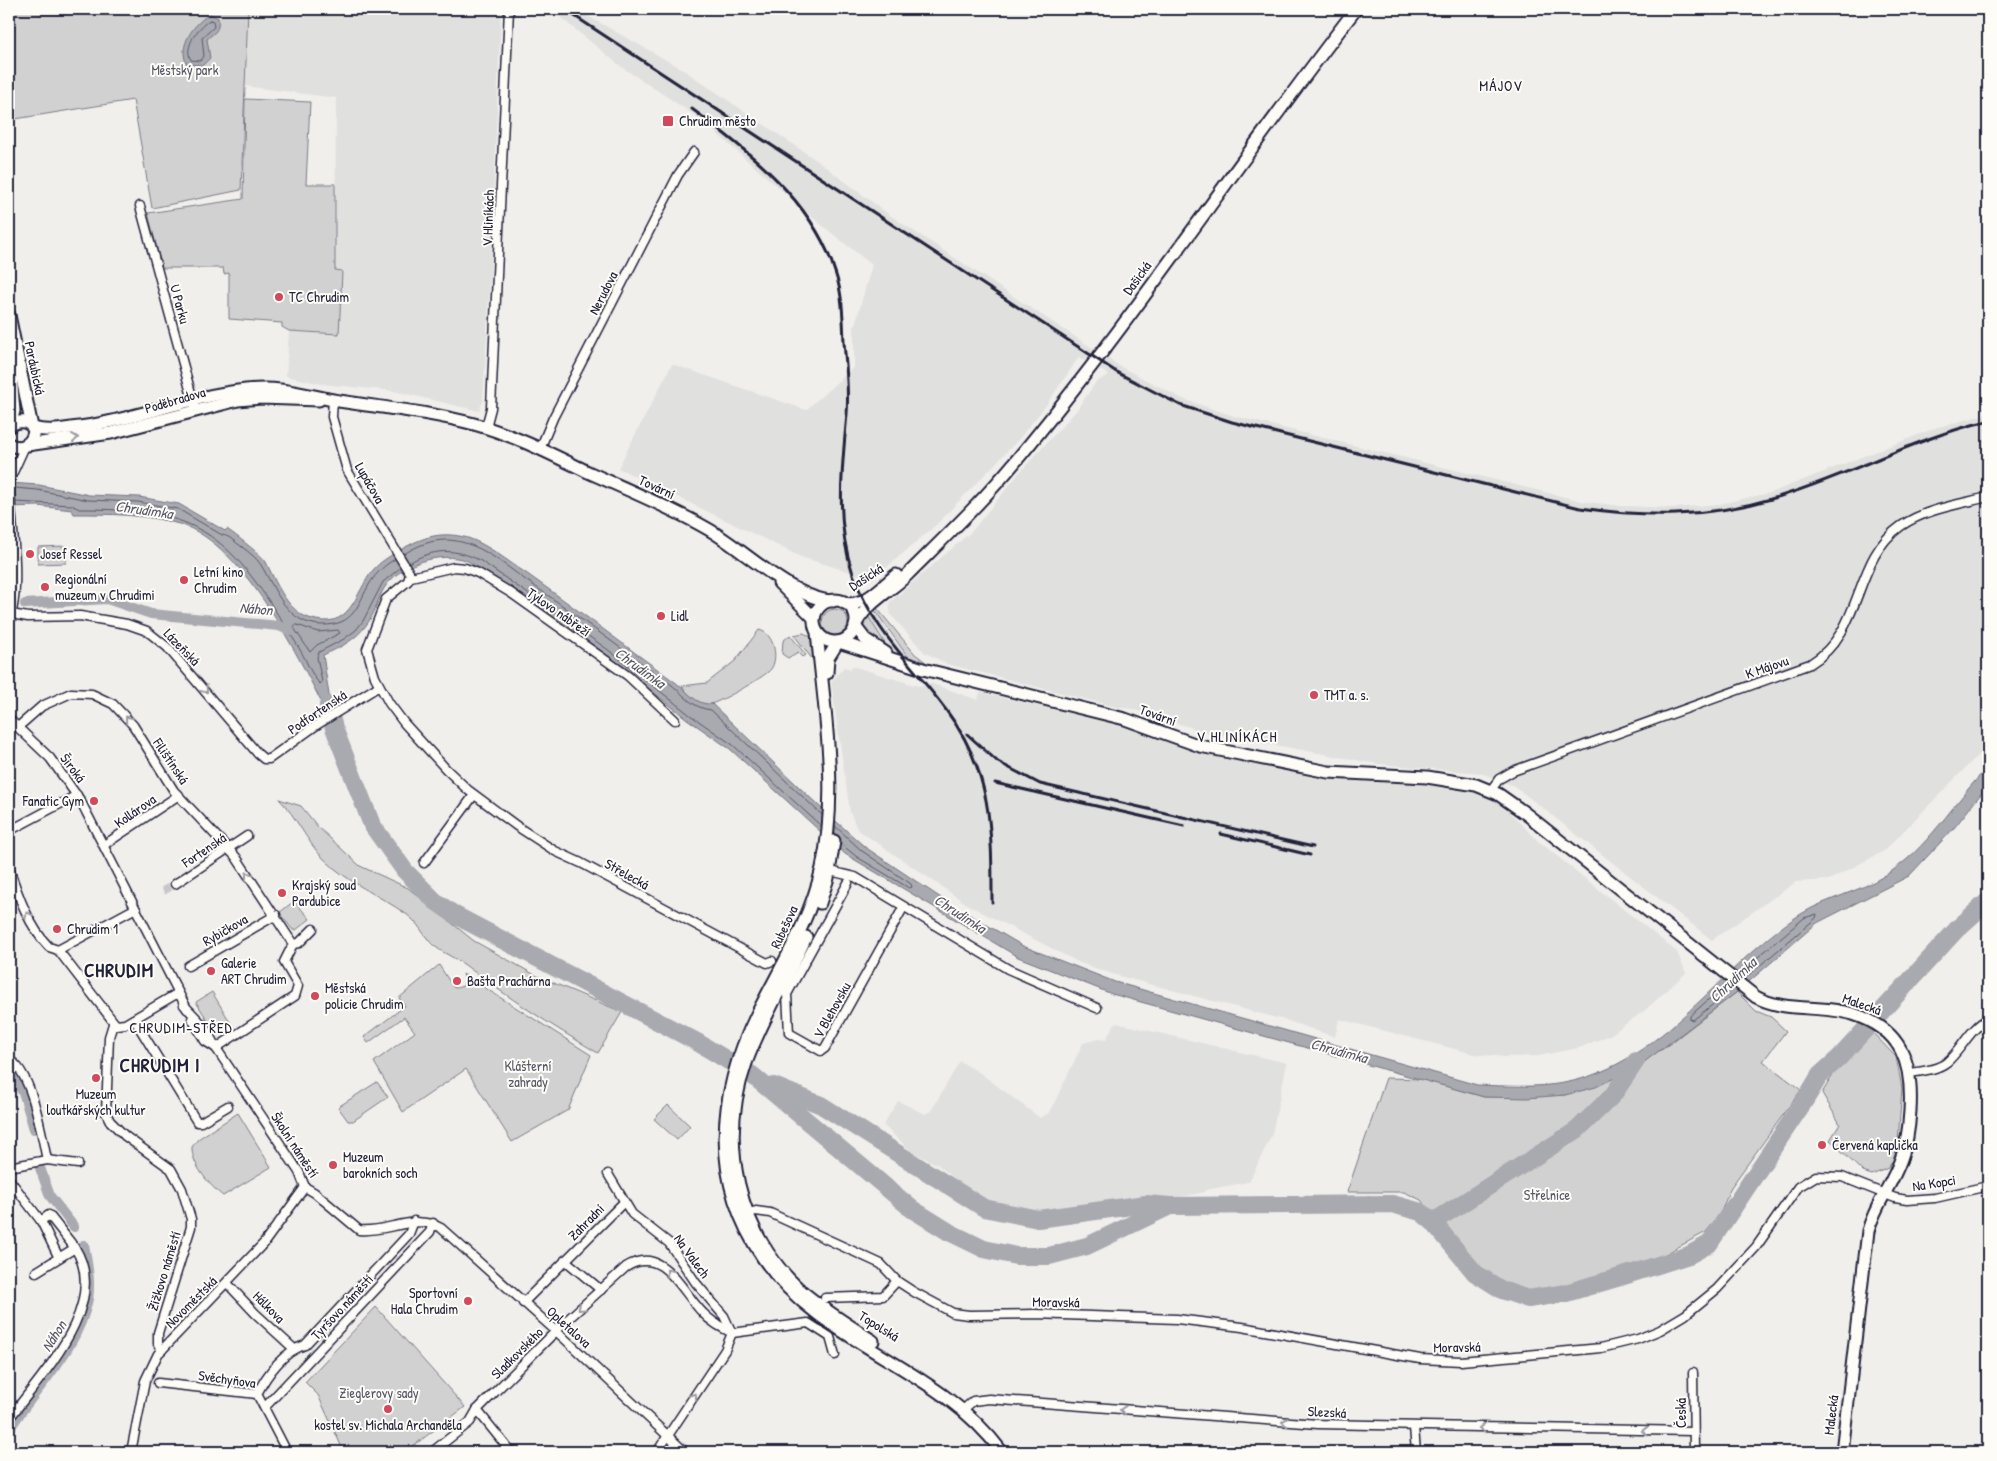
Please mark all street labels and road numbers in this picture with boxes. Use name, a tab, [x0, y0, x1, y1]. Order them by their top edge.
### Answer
street label: V Hliníkách	[477, 189, 498, 247]
street label: Dašická	[1118, 257, 1156, 298]
street label: Nerudova	[584, 267, 622, 318]
street label: U Parku	[166, 282, 195, 326]
street label: Pardubická	[21, 339, 51, 397]
street label: Poděbradova	[142, 382, 208, 417]
street label: Lupáčova	[350, 459, 390, 508]
street label: Tovární	[636, 470, 679, 503]
street label: Dašická	[845, 558, 887, 595]
street label: Tylovo nábřeží	[523, 583, 595, 641]
street label: Lázeňská	[160, 624, 205, 670]
street label: K Májovu	[1743, 650, 1792, 684]
street label: Podfortenská	[284, 685, 350, 738]
street label: Tovární	[1137, 699, 1179, 730]
street label: Filištínská	[149, 733, 194, 788]
street label: Široká	[56, 749, 91, 787]
street label: Kollárova	[110, 789, 160, 832]
street label: Fortenská	[177, 828, 230, 872]
street label: Střelecká	[602, 854, 653, 894]
street label: Rubešova	[765, 902, 802, 951]
street label: Rybičkova	[199, 909, 252, 951]
street label: V Blehovsku	[808, 978, 855, 1041]
street label: Malecká	[1840, 988, 1885, 1019]
street label: Školní náměstí	[267, 1108, 324, 1181]
street label: Na Kopci	[1911, 1170, 1957, 1196]
street label: Zahradní	[563, 1199, 608, 1244]
street label: Žižkovo náměstí	[142, 1229, 185, 1313]
street label: Na Valech	[670, 1230, 715, 1282]
street label: Tyršovo náměstí	[306, 1270, 378, 1344]
street label: Novoměstská	[160, 1271, 221, 1332]
street label: Hálkova	[249, 1286, 290, 1327]
street label: Moravská	[1032, 1292, 1080, 1311]
street label: Opletalova	[542, 1302, 596, 1353]
street label: Topolská	[855, 1306, 903, 1346]
street label: Sladkovského	[486, 1322, 547, 1383]
street label: Moravská	[1433, 1337, 1481, 1356]
street label: Svěchyňova	[197, 1365, 258, 1393]
street label: Malecká	[1819, 1394, 1842, 1436]
street label: Česká	[1671, 1398, 1690, 1428]
street label: Slezská	[1307, 1401, 1347, 1422]

